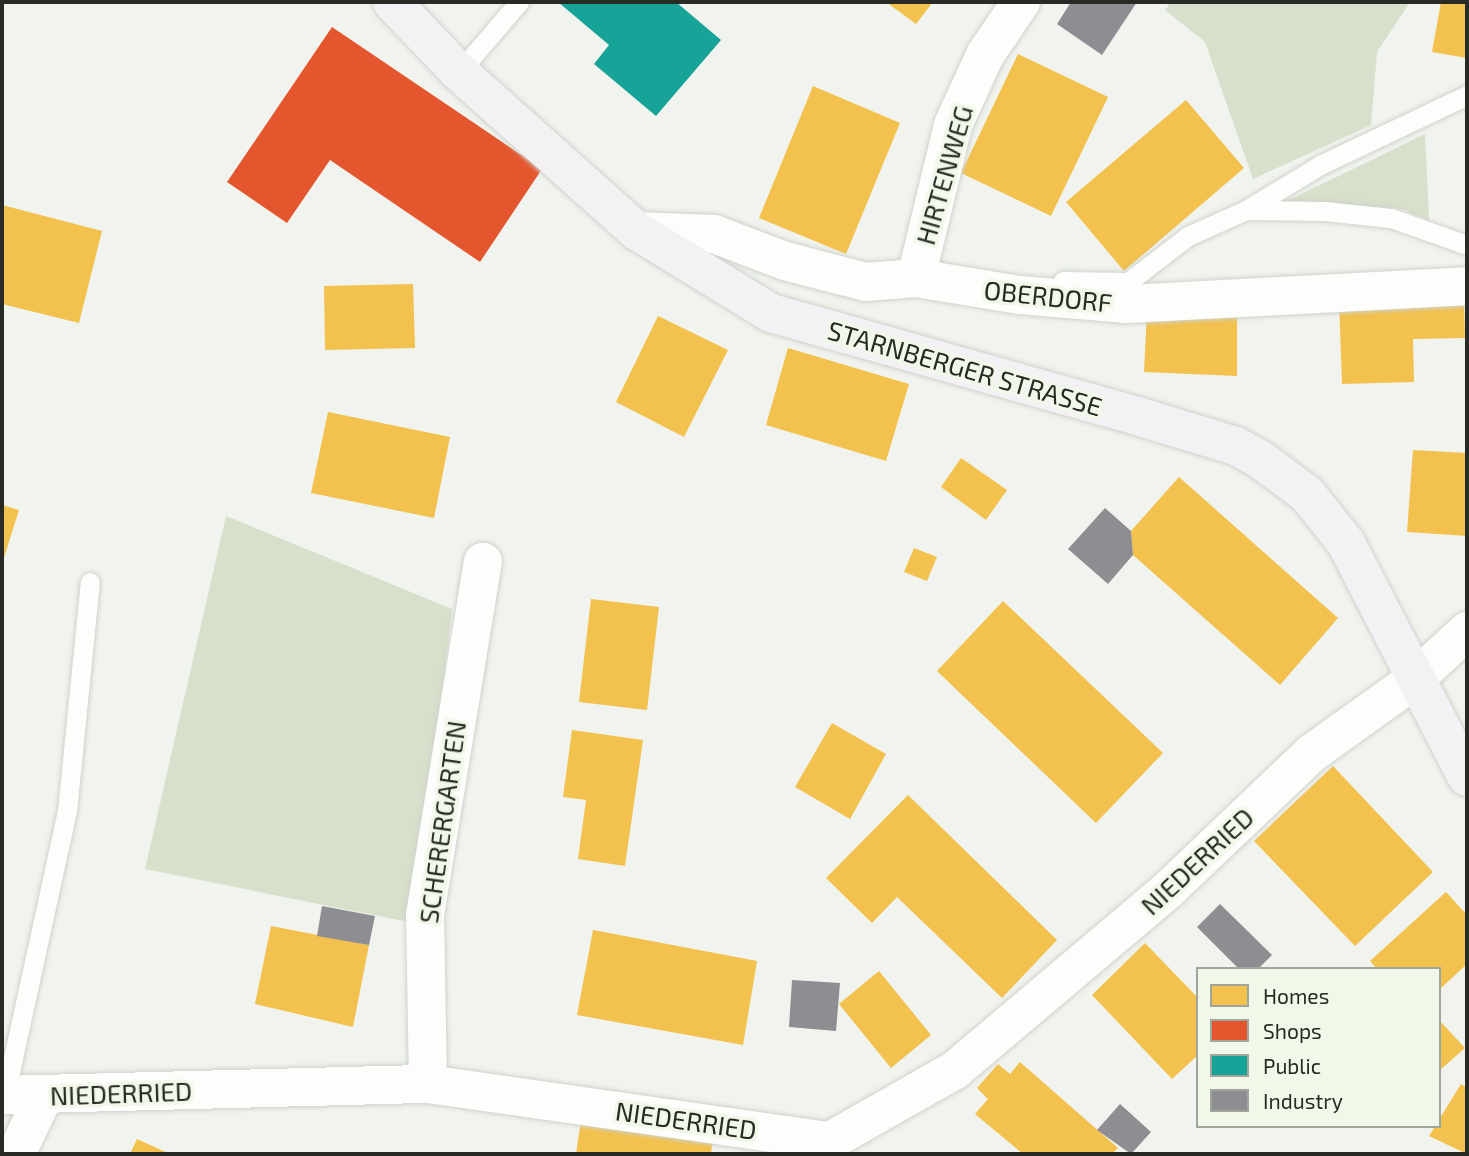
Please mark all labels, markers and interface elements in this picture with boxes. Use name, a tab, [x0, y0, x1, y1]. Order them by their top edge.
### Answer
street label: HIRTENWEG	[909, 102, 979, 248]
street label: OBERDORF	[982, 274, 1114, 318]
street label: STARNBERGER STRASSE	[824, 314, 1106, 422]
street label: SCHERERGARTEN	[412, 719, 472, 925]
street label: NIEDERRIED	[1134, 801, 1260, 921]
legend	[1196, 967, 1441, 1128]
text: Homes	[1263, 983, 1329, 1008]
text: Shops	[1263, 1018, 1322, 1043]
text: Public	[1263, 1053, 1321, 1078]
street label: NIEDERRIED	[49, 1075, 193, 1111]
text: Industry	[1263, 1088, 1343, 1113]
street label: NIEDERRIED	[613, 1095, 759, 1145]

